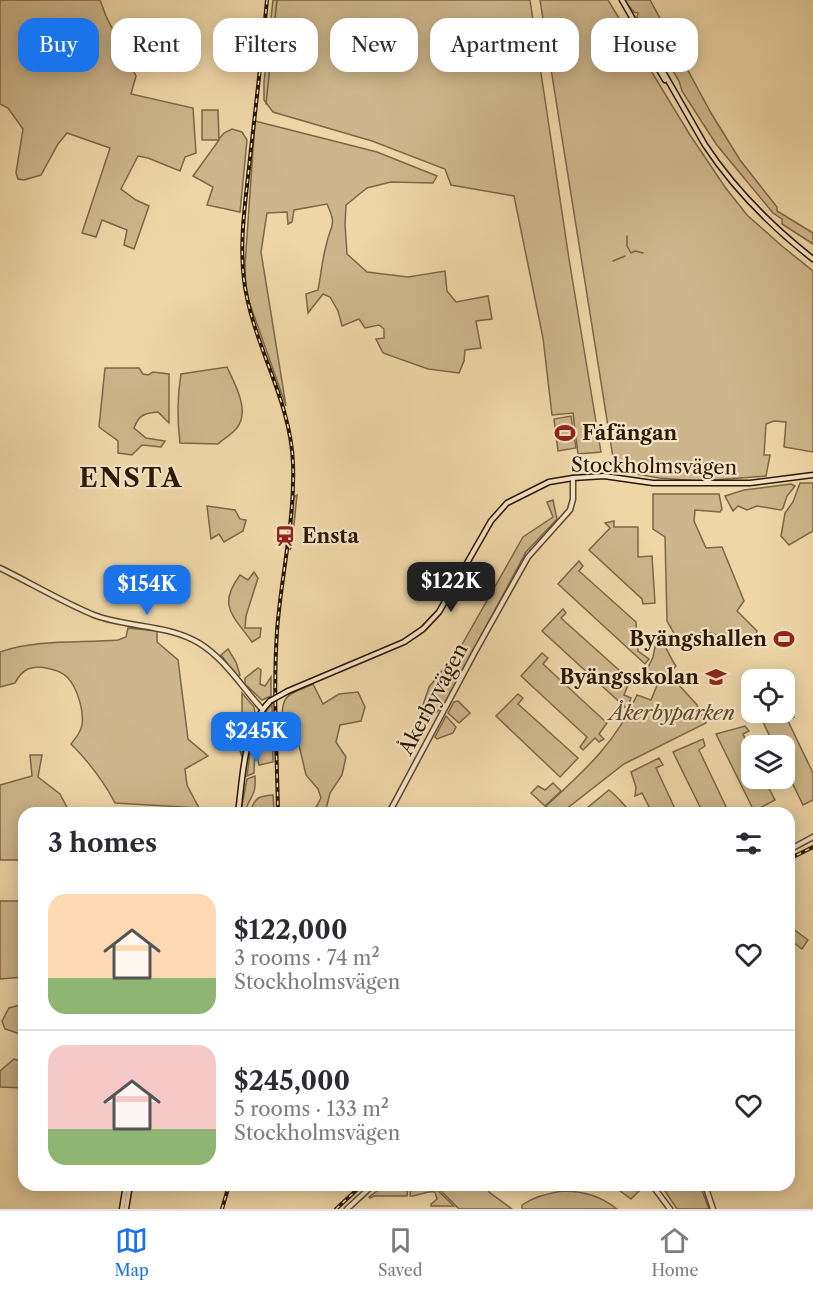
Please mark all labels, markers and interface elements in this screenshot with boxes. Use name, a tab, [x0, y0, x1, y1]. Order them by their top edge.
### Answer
chip: Buy	[18, 18, 99, 72]
chip: Rent	[111, 18, 201, 72]
chip: Filters	[213, 18, 318, 72]
chip: New	[330, 18, 418, 72]
chip: Apartment	[430, 18, 579, 72]
chip: House	[591, 18, 698, 72]
sports icon: Fåfängan	[553, 421, 577, 445]
place label: Fåfängan	[582, 421, 678, 445]
street label: Stockholmsvägen	[571, 453, 738, 479]
district label: ENSTA	[79, 462, 183, 494]
station icon: Ensta	[273, 524, 297, 548]
place label: Ensta	[302, 524, 359, 548]
pin: $122K	[409, 562, 493, 613]
pin: $154K	[105, 565, 189, 616]
text: $122K	[421, 569, 481, 593]
text: $154K	[117, 572, 177, 596]
place label: Byängshallen	[629, 627, 767, 651]
sports icon: Byängshallen	[772, 627, 796, 651]
street label: Åkerbyvägen	[392, 638, 473, 760]
place label: Byängsskolan	[559, 665, 699, 689]
school or university icon: Byängsskolan	[704, 665, 728, 689]
map controls	[741, 669, 795, 789]
button: locate	[741, 669, 795, 723]
park label: Åkerbyparken	[606, 700, 735, 725]
pin: $245K	[214, 712, 298, 763]
text: $245K	[225, 719, 287, 743]
button: layers	[741, 735, 795, 789]
text: 3 homes	[48, 827, 157, 859]
icon: filters	[732, 827, 765, 860]
text: $122,000	[234, 914, 347, 946]
icon: home	[96, 918, 168, 990]
icon: heart	[732, 938, 765, 971]
text: 3 rooms · 74 m²	[234, 946, 380, 970]
text: Stockholmsvägen	[234, 970, 400, 994]
text: $245,000	[234, 1065, 350, 1097]
icon: home	[96, 1069, 168, 1141]
icon: heart	[732, 1089, 765, 1122]
text: 5 rooms · 133 m²	[234, 1097, 389, 1121]
text: Stockholmsvägen	[234, 1121, 400, 1145]
tab: Map	[115, 1224, 149, 1280]
tab: Saved	[378, 1224, 422, 1280]
tab: Home	[651, 1224, 698, 1280]

